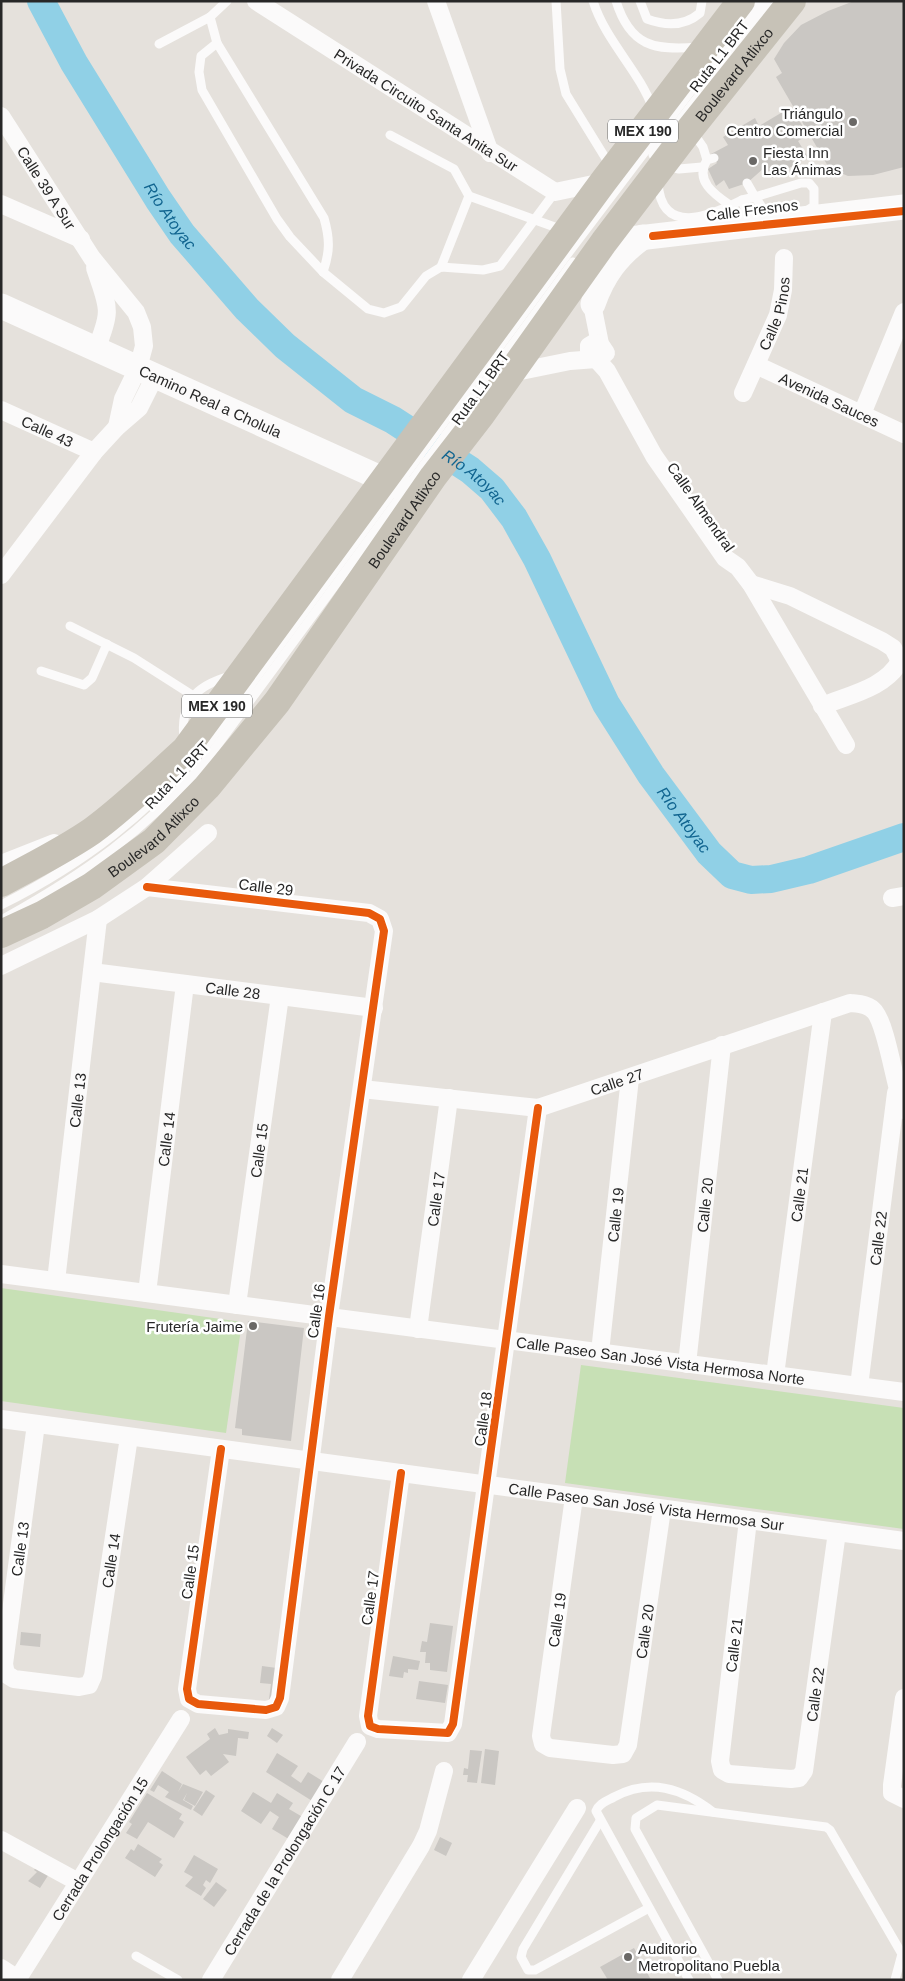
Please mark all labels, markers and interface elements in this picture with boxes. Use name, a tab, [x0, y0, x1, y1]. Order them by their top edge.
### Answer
street label: Ruta L1 BRT	[686, 17, 752, 95]
street label: Boulevard Atlixco	[691, 24, 776, 124]
street label: Privada Circuito Santa Anita Sur	[331, 45, 521, 175]
place label: Triángulo Centro Comercial	[726, 105, 843, 139]
marker: Triángulo Centro Comercial	[847, 116, 859, 128]
road number: MEX 190	[608, 120, 678, 142]
street label: Calle 39 A Sur	[14, 143, 80, 232]
place label: Fiesta Inn Las Ánimas	[763, 144, 841, 178]
marker: Fiesta Inn Las Ánimas	[747, 155, 759, 167]
water label: Río Atoyac	[141, 179, 200, 253]
street label: Calle Fresnos	[705, 196, 799, 224]
street label: Calle Pinos	[755, 277, 792, 353]
street label: Ruta L1 BRT	[448, 348, 512, 428]
street label: Camino Real a Cholula	[137, 361, 285, 441]
street label: Avenida Sauces	[777, 369, 882, 430]
street label: Calle 43	[19, 412, 76, 450]
water label: Río Atoyac	[439, 446, 509, 508]
street label: Calle Almendral	[664, 459, 738, 555]
street label: Boulevard Atlixco	[364, 467, 444, 571]
road number: MEX 190	[182, 694, 252, 718]
street label: Ruta L1 BRT	[141, 738, 213, 812]
water label: Río Atoyac	[654, 783, 714, 856]
street label: Boulevard Atlixco	[104, 792, 202, 880]
street label: Calle 29	[238, 875, 294, 899]
street label: Calle 28	[204, 978, 261, 1002]
street label: Calle 27	[588, 1065, 645, 1098]
street label: Calle 13	[65, 1072, 89, 1129]
street label: Calle 14	[154, 1111, 178, 1168]
street label: Calle 15	[246, 1122, 271, 1179]
street label: Calle 21	[787, 1166, 811, 1223]
street label: Calle 17	[423, 1171, 448, 1228]
street label: Calle 20	[693, 1177, 716, 1233]
street label: Calle 19	[604, 1187, 626, 1243]
street label: Calle 22	[866, 1210, 890, 1267]
street label: Calle 16	[304, 1283, 328, 1339]
place label: Frutería Jaime	[146, 1318, 243, 1335]
marker: Frutería Jaime	[247, 1320, 259, 1332]
street label: Calle Paseo San José Vista Hermosa Norte	[515, 1333, 806, 1387]
street label: Calle 18	[471, 1391, 495, 1447]
street label: Calle Paseo San José Vista Hermosa Sur	[507, 1479, 785, 1533]
street label: Calle 13	[8, 1521, 32, 1577]
street label: Calle 14	[98, 1532, 123, 1589]
street label: Calle 15	[178, 1544, 202, 1600]
street label: Calle 17	[358, 1570, 382, 1626]
street label: Calle 19	[545, 1592, 569, 1648]
street label: Calle 20	[632, 1603, 657, 1660]
street label: Calle 21	[722, 1617, 746, 1673]
street label: Calle 22	[802, 1666, 827, 1723]
street label: Cerrada de la Prolongación C 17	[220, 1763, 349, 1958]
street label: Cerrada Prolongación 15	[48, 1774, 151, 1924]
place label: Auditorio Metropolitano Puebla	[638, 1940, 780, 1974]
marker: Auditorio Metropolitano Puebla	[622, 1951, 634, 1963]

